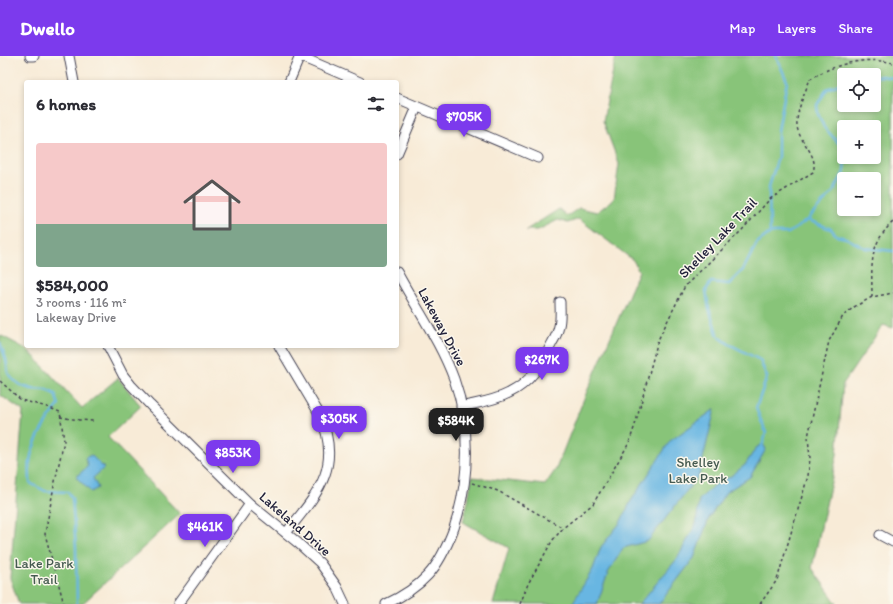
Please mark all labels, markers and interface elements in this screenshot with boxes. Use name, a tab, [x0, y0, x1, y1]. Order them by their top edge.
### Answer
text: Dwello	[20, 17, 75, 40]
text: Map	[730, 20, 755, 37]
text: Layers	[777, 20, 816, 37]
text: Share	[838, 20, 873, 37]
map controls	[837, 68, 881, 216]
button: locate	[837, 68, 881, 112]
icon: filters	[365, 93, 387, 115]
text: 6 homes	[36, 94, 96, 114]
pin: $705K	[436, 104, 492, 138]
text: $705K	[446, 109, 482, 124]
button: +	[837, 120, 881, 164]
icon: home	[176, 169, 248, 241]
button: −	[837, 172, 881, 216]
street label: Shelley Lake Trail	[675, 194, 761, 282]
text: $584,000	[36, 275, 109, 295]
street label: Lakeway Drive	[414, 285, 470, 369]
text: 3 rooms · 116 m²	[36, 295, 127, 310]
text: Lakeway Drive	[36, 310, 116, 325]
pin: $267K	[514, 347, 570, 381]
text: $267K	[524, 352, 560, 367]
pin: $305K	[311, 406, 367, 440]
pin: $584K	[428, 408, 484, 442]
text: $305K	[321, 411, 357, 426]
text: $584K	[438, 413, 474, 428]
pin: $853K	[205, 440, 261, 474]
text: $853K	[215, 445, 251, 460]
park label: Shelley Lake Park	[668, 454, 728, 487]
street label: Lakeland Drive	[256, 488, 335, 560]
pin: $461K	[177, 514, 233, 548]
text: $461K	[187, 519, 223, 534]
park label: Lake Park Trail	[14, 555, 74, 588]

